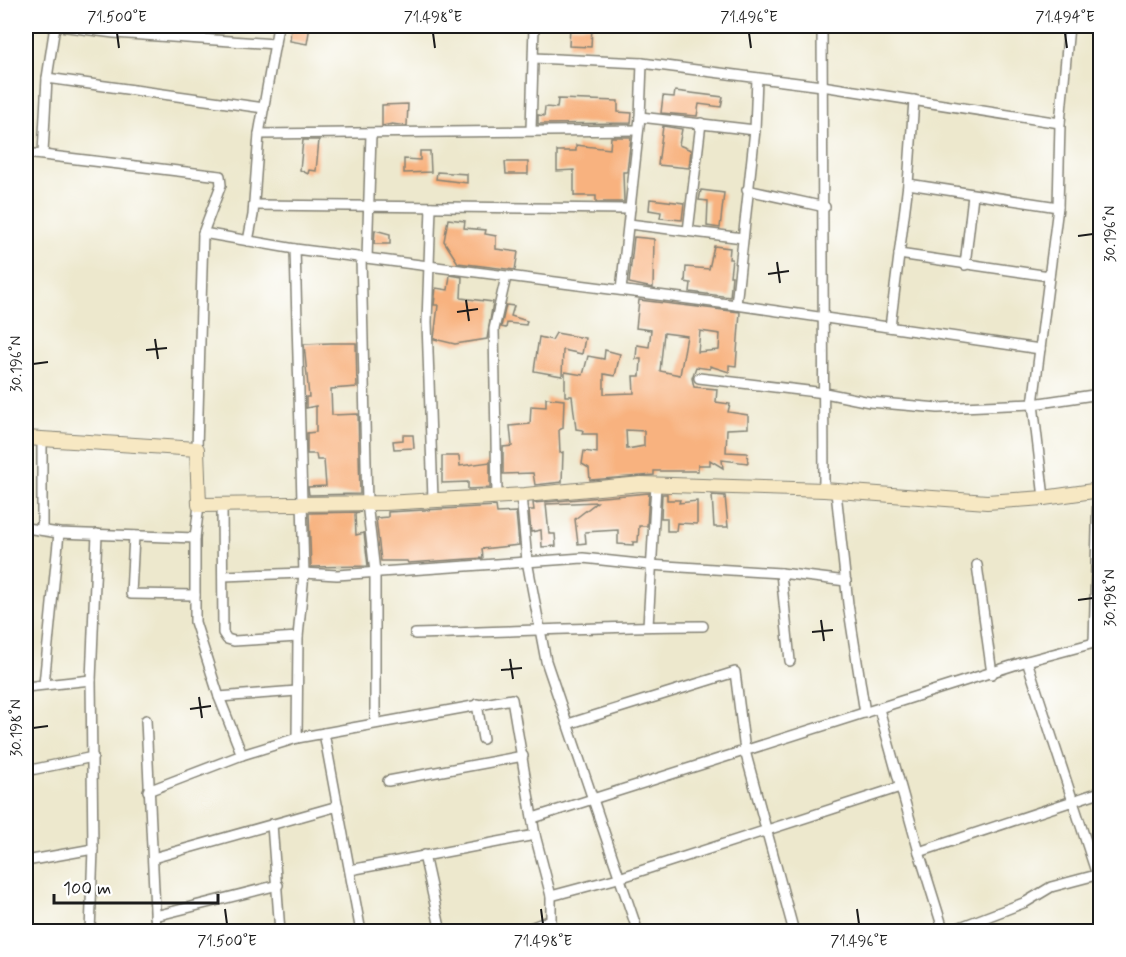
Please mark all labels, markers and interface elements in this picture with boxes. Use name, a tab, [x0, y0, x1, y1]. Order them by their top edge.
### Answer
text: 71.500°E	[87, 8, 147, 28]
text: 71.498°E	[404, 8, 463, 28]
text: 71.496°E	[720, 8, 778, 28]
text: 71.494°E	[1035, 8, 1095, 28]
text: 30.196°N	[1101, 206, 1121, 262]
text: 30.196°N	[7, 336, 27, 392]
text: 30.198°N	[1101, 569, 1121, 627]
text: 30.198°N	[7, 699, 27, 757]
scale bar	[54, 867, 218, 905]
text: 100 m	[63, 877, 111, 901]
text: 71.500°E	[197, 932, 257, 952]
text: 71.498°E	[514, 932, 573, 952]
text: 71.496°E	[830, 932, 888, 952]

